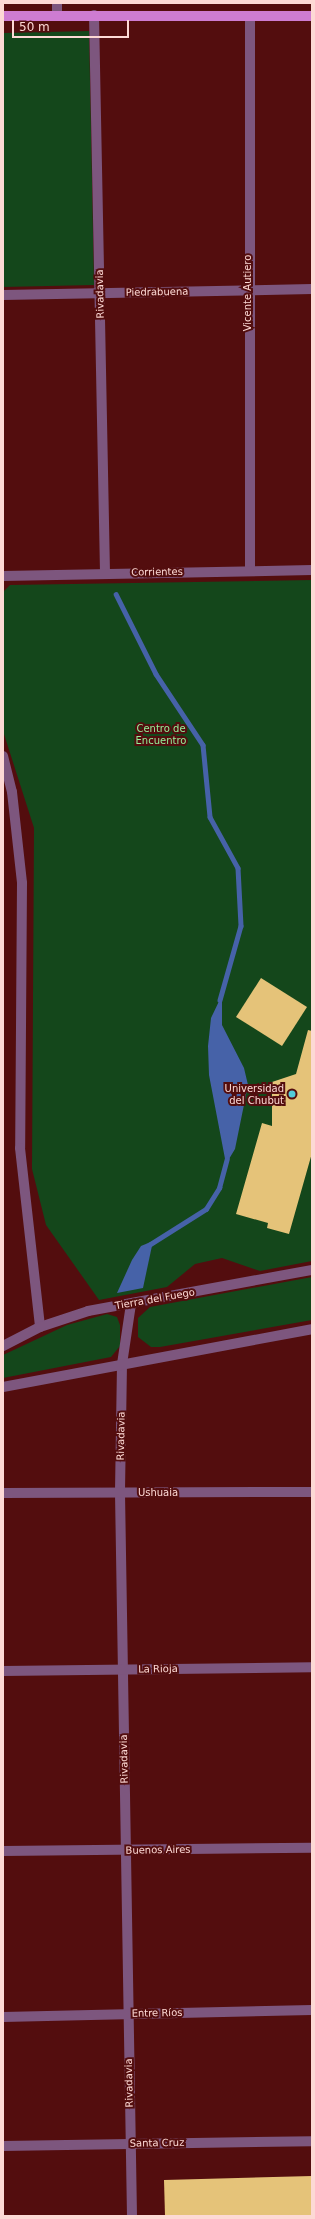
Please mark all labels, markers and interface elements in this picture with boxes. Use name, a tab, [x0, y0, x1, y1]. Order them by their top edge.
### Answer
scale bar	[14, 12, 131, 38]
text: 50 m	[19, 20, 50, 34]
street label: Vicente Autiero	[242, 255, 254, 331]
street label: Rivadavia	[94, 269, 106, 319]
street label: Piedrabuena	[126, 285, 188, 299]
street label: Corrientes	[131, 566, 183, 578]
park label: Centro de Encuentro	[136, 722, 186, 746]
place label: Universidad del Chubut	[225, 1082, 284, 1106]
marker: Universidad del Chubut	[287, 1089, 297, 1099]
street label: Tierra del Fuego	[114, 1286, 196, 1312]
street label: Rivadavia	[115, 1411, 127, 1461]
street label: Ushuaia	[138, 1487, 178, 1499]
street label: La Rioja	[138, 1663, 178, 1675]
street label: Rivadavia	[118, 1734, 130, 1784]
street label: Buenos Aires	[125, 1843, 191, 1857]
street label: Entre Ríos	[131, 2007, 183, 2019]
street label: Rivadavia	[123, 2058, 135, 2108]
street label: Santa Cruz	[130, 2137, 184, 2149]

